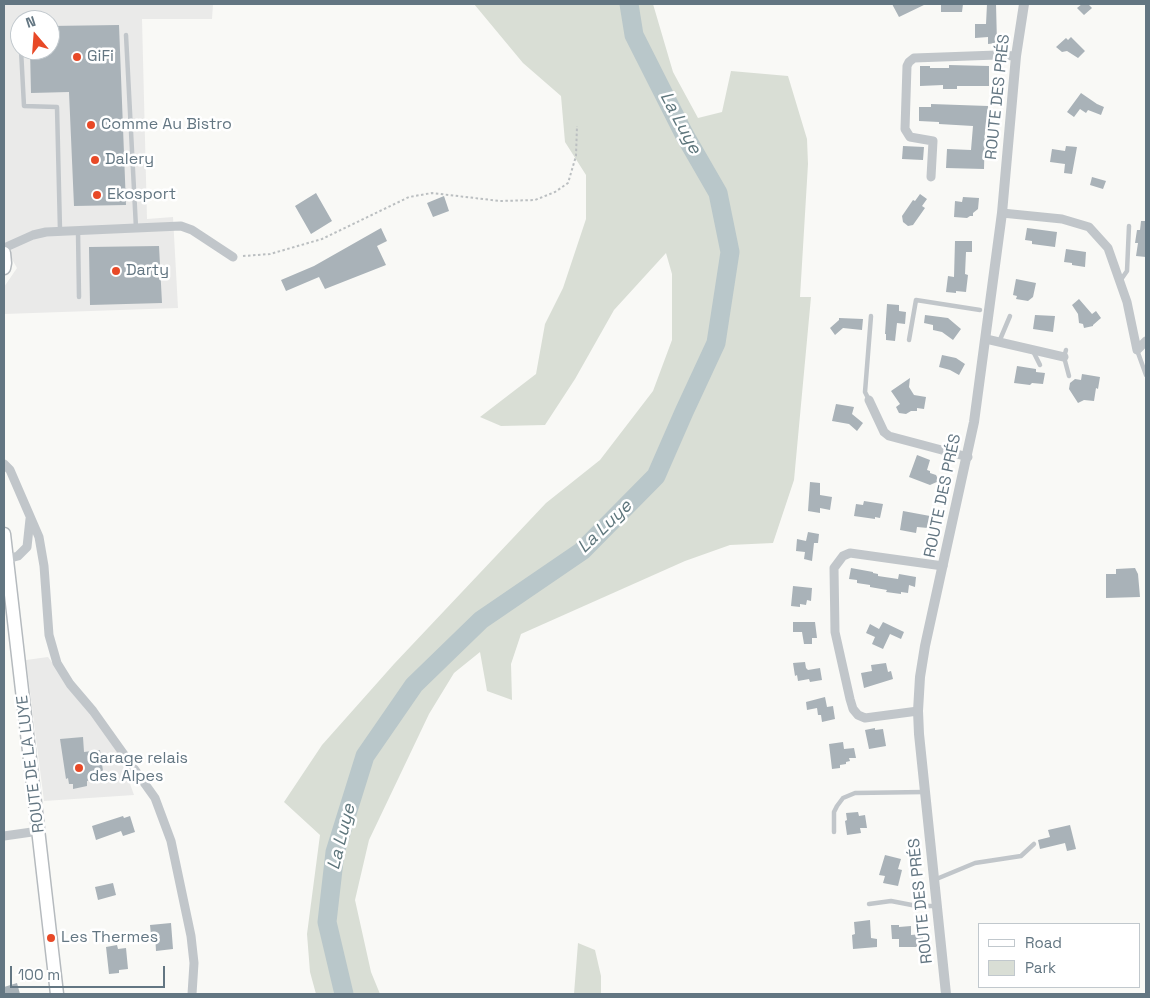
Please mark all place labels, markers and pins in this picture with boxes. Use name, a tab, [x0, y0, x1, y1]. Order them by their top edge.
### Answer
place label: GiFi	[87, 47, 114, 67]
marker: GiFi	[71, 51, 83, 63]
place label: Comme Au Bistro	[101, 115, 232, 135]
marker: Comme Au Bistro	[85, 119, 97, 131]
place label: Dalery	[105, 150, 154, 170]
marker: Dalery	[89, 154, 101, 166]
place label: Ekosport	[107, 185, 176, 205]
marker: Ekosport	[91, 189, 103, 201]
place label: Darty	[126, 261, 169, 281]
marker: Darty	[110, 265, 122, 277]
place label: Garage relais des Alpes	[89, 749, 188, 787]
marker: Garage relais des Alpes	[73, 762, 85, 774]
place label: Les Thermes	[61, 928, 158, 948]
marker: Les Thermes	[45, 932, 57, 944]

